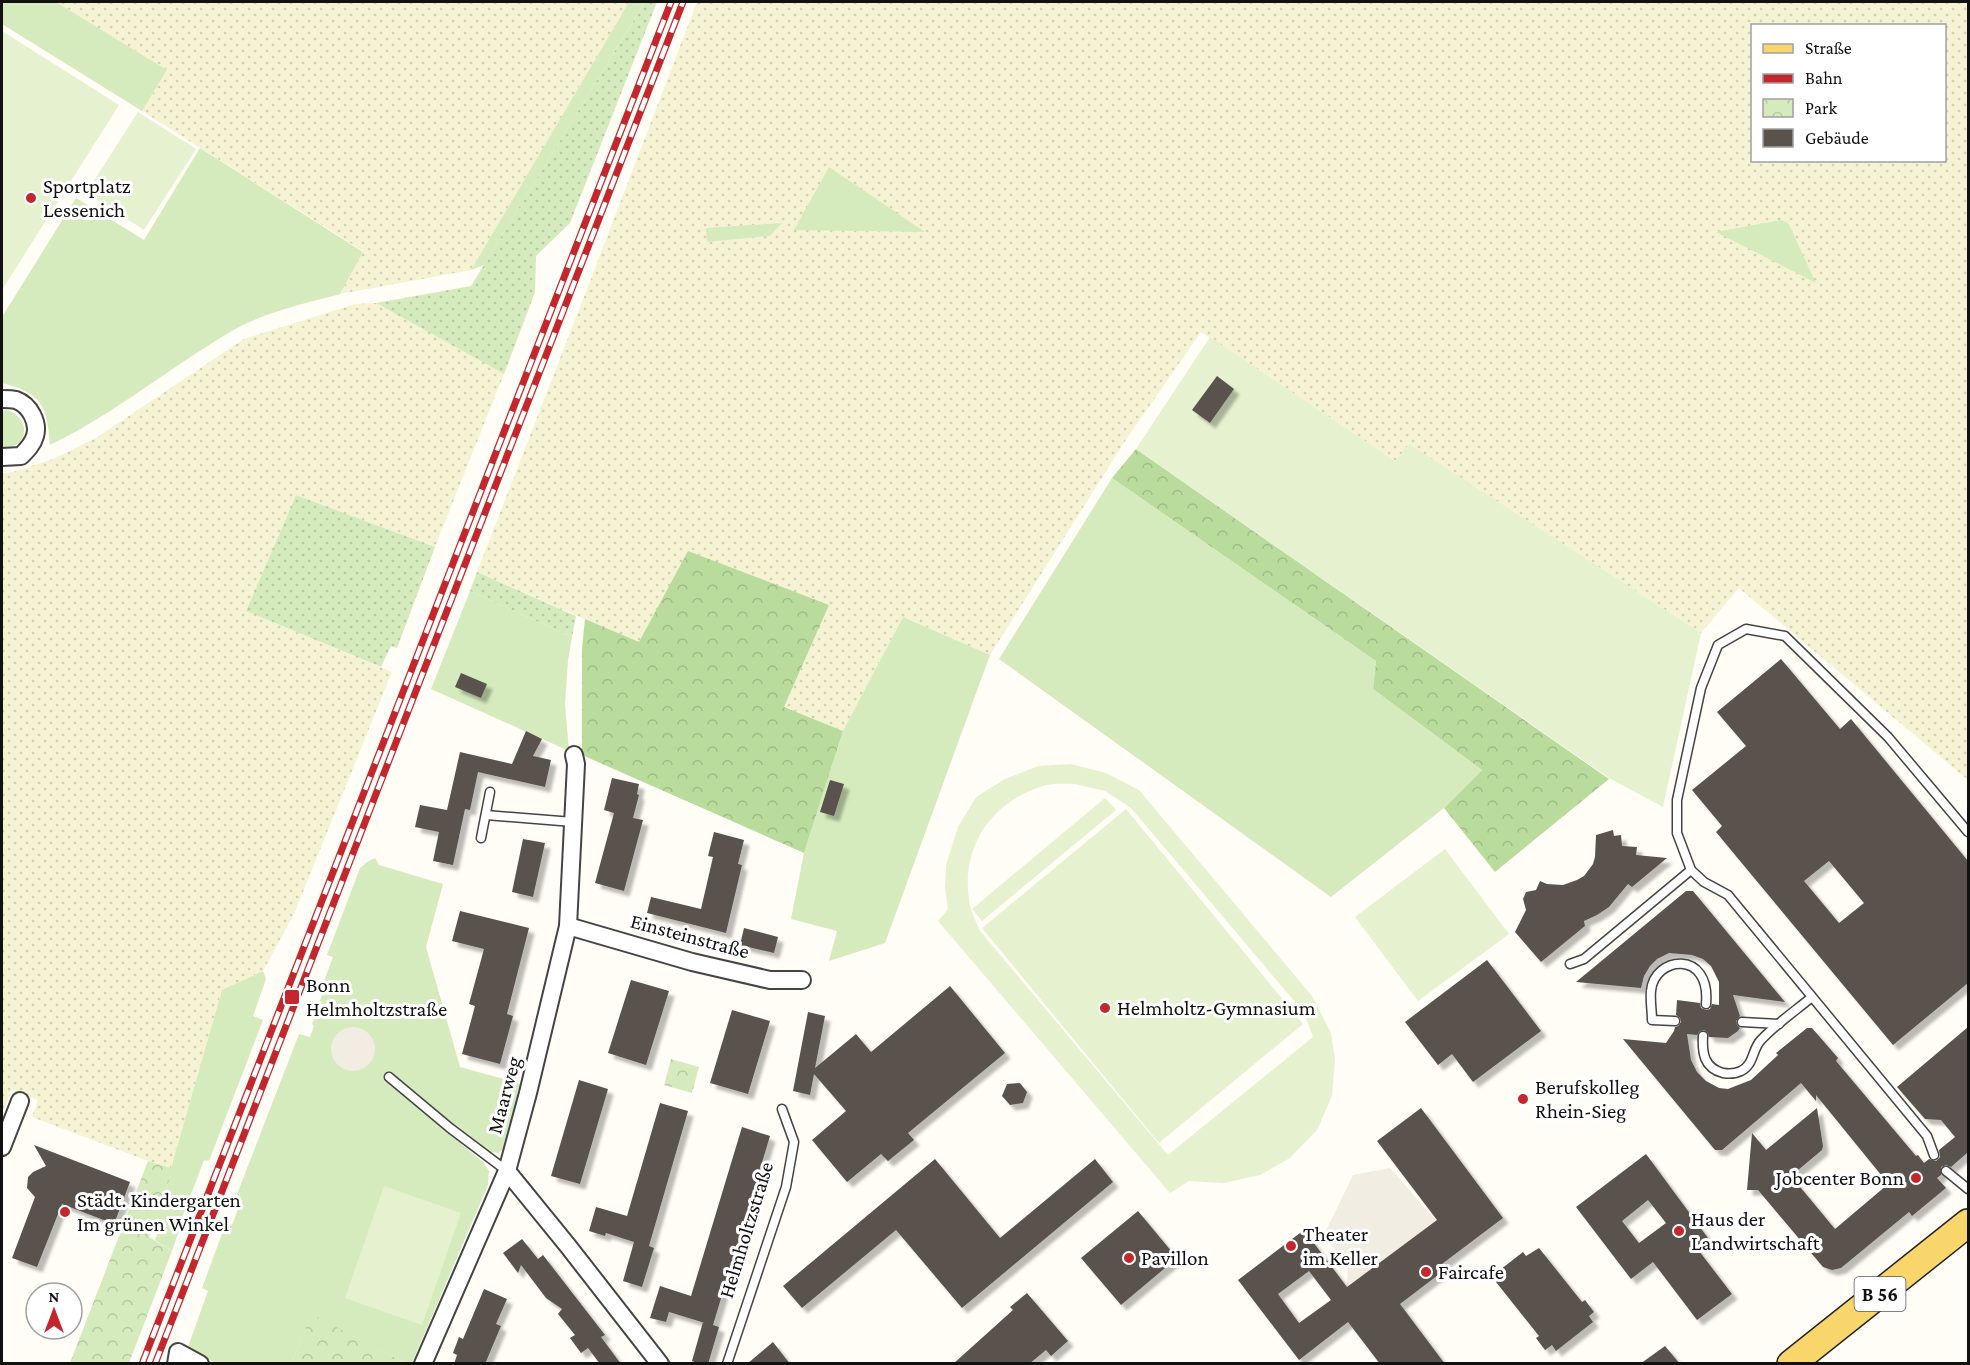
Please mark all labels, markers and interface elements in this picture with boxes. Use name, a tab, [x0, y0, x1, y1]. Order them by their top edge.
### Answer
legend	[1751, 24, 1946, 162]
text: Straße	[1805, 38, 1852, 58]
text: Bahn	[1805, 68, 1843, 88]
text: Park	[1805, 98, 1837, 118]
text: Gebäude	[1805, 128, 1869, 148]
place label: Sportplatz Lessenich	[43, 174, 131, 222]
marker: Sportplatz Lessenich	[24, 191, 38, 205]
street label: Einsteinstraße	[628, 909, 752, 963]
place label: Bonn Helmholtzstraße	[306, 973, 447, 1021]
marker: Bonn Helmholtzstraße	[283, 988, 301, 1006]
place label: Helmholtz-Gymnasium	[1117, 996, 1316, 1020]
marker: Helmholtz-Gymnasium	[1098, 1001, 1112, 1015]
street label: Maarweg	[482, 1054, 526, 1136]
place label: Berufskolleg Rhein-Sieg	[1535, 1075, 1639, 1123]
marker: Berufskolleg Rhein-Sieg	[1516, 1092, 1530, 1106]
street label: Helmholtzstraße	[714, 1159, 778, 1301]
place label: Jobcenter Bonn	[1774, 1166, 1904, 1190]
marker: Jobcenter Bonn	[1909, 1171, 1923, 1185]
place label: Städt. Kindergarten Im grünen Winkel	[77, 1188, 241, 1236]
marker: Städt. Kindergarten Im grünen Winkel	[58, 1205, 72, 1219]
place label: Haus der Landwirtschaft	[1691, 1207, 1821, 1255]
place label: Theater im Keller	[1303, 1222, 1379, 1270]
marker: Haus der Landwirtschaft	[1672, 1224, 1686, 1238]
marker: Theater im Keller	[1284, 1239, 1298, 1253]
place label: Pavillon	[1141, 1246, 1209, 1270]
marker: Pavillon	[1122, 1251, 1136, 1265]
place label: Faircafe	[1438, 1260, 1504, 1284]
marker: Faircafe	[1419, 1265, 1433, 1279]
road number: B 56	[1854, 1277, 1906, 1311]
north arrow	[24, 1281, 84, 1341]
text: N	[49, 1288, 60, 1305]

